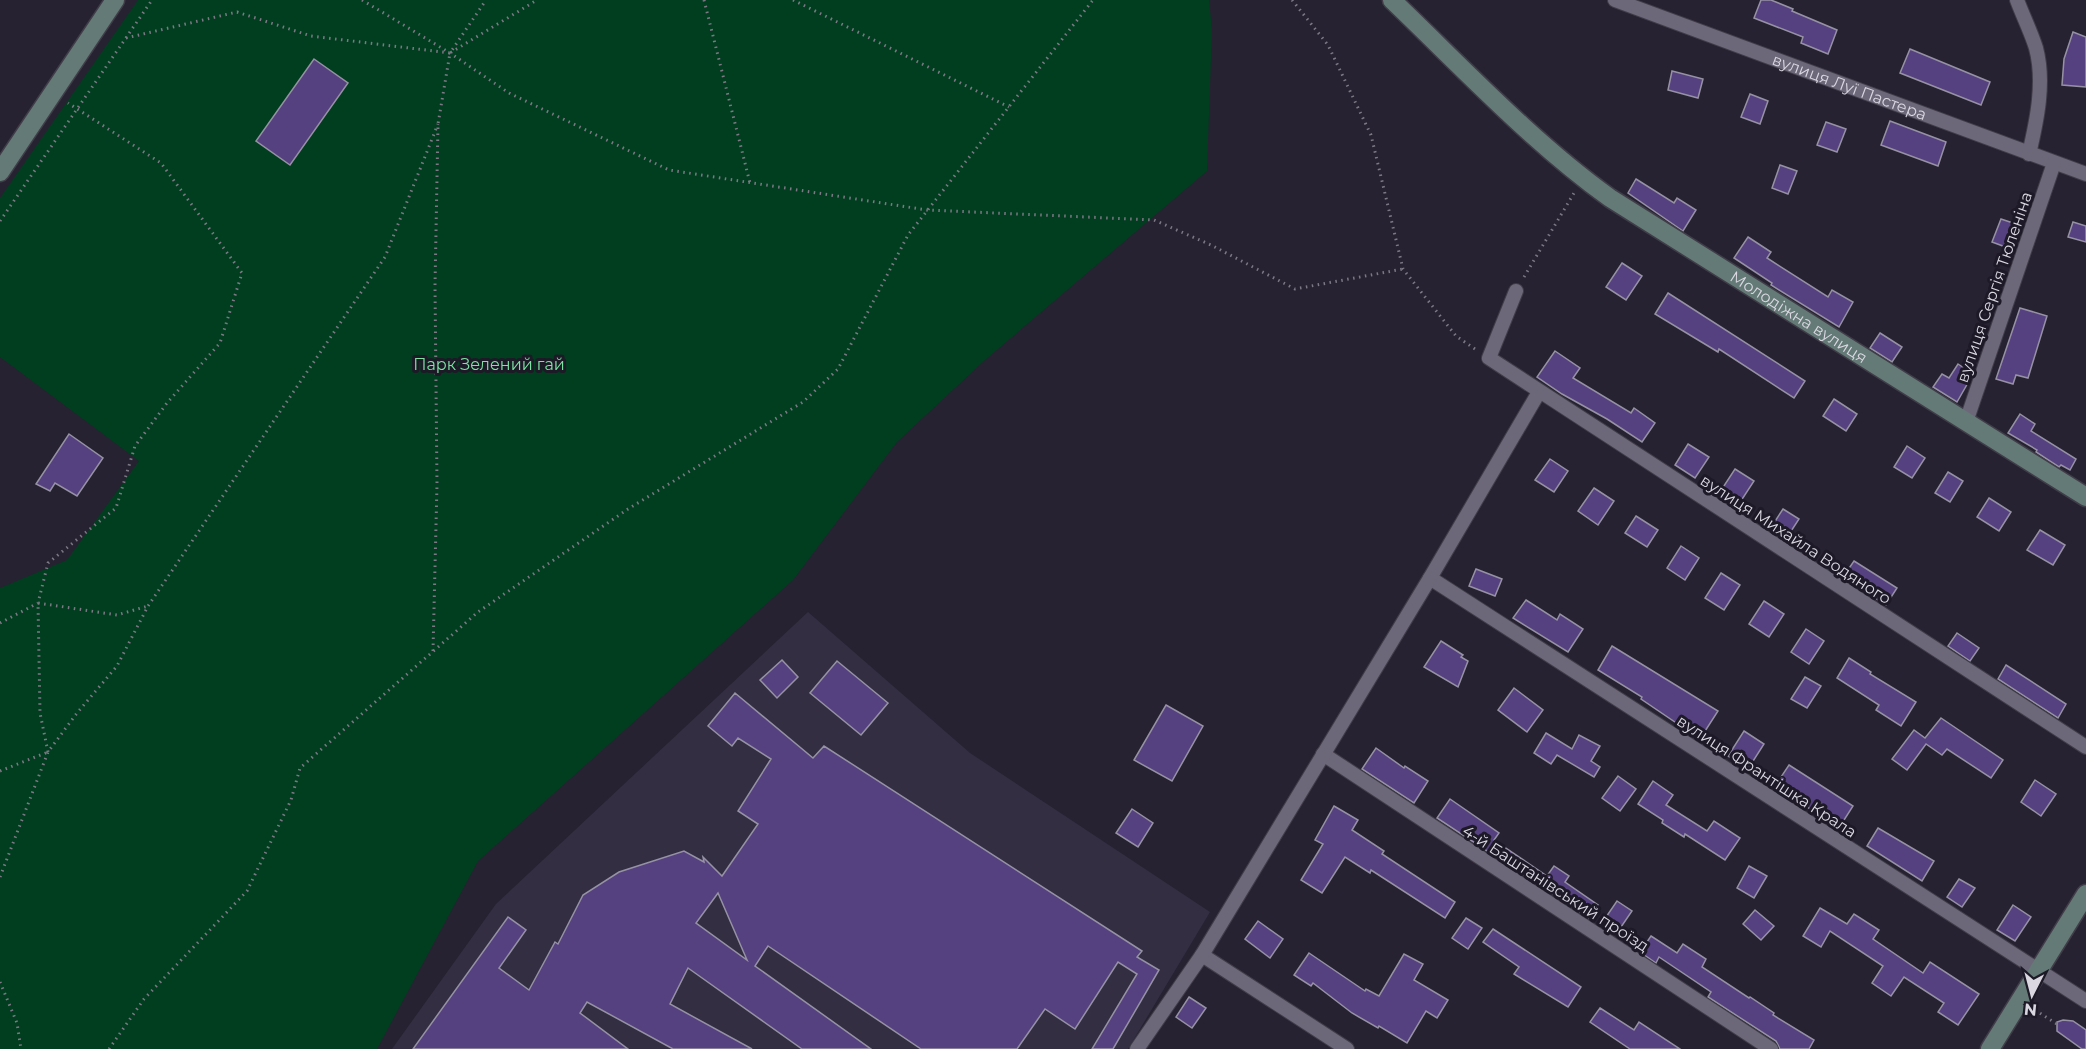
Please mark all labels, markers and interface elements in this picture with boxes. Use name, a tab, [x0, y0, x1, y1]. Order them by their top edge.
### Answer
street label: вулиця Луї Пастера	[1770, 50, 1929, 124]
street label: вулиця Сергія Тюленіна	[1953, 189, 2036, 385]
street label: Молодіжна вулиця	[1727, 267, 1871, 367]
park label: Парк Зелений гай	[413, 355, 565, 374]
street label: вулиця Михайла Водяного	[1697, 471, 1895, 608]
street label: вулиця Франтішка Крала	[1673, 711, 1860, 842]
street label: 4-й Баштанівський проїзд	[1459, 821, 1652, 956]
north arrow	[2002, 965, 2062, 1025]
text: N	[2023, 999, 2038, 1020]

